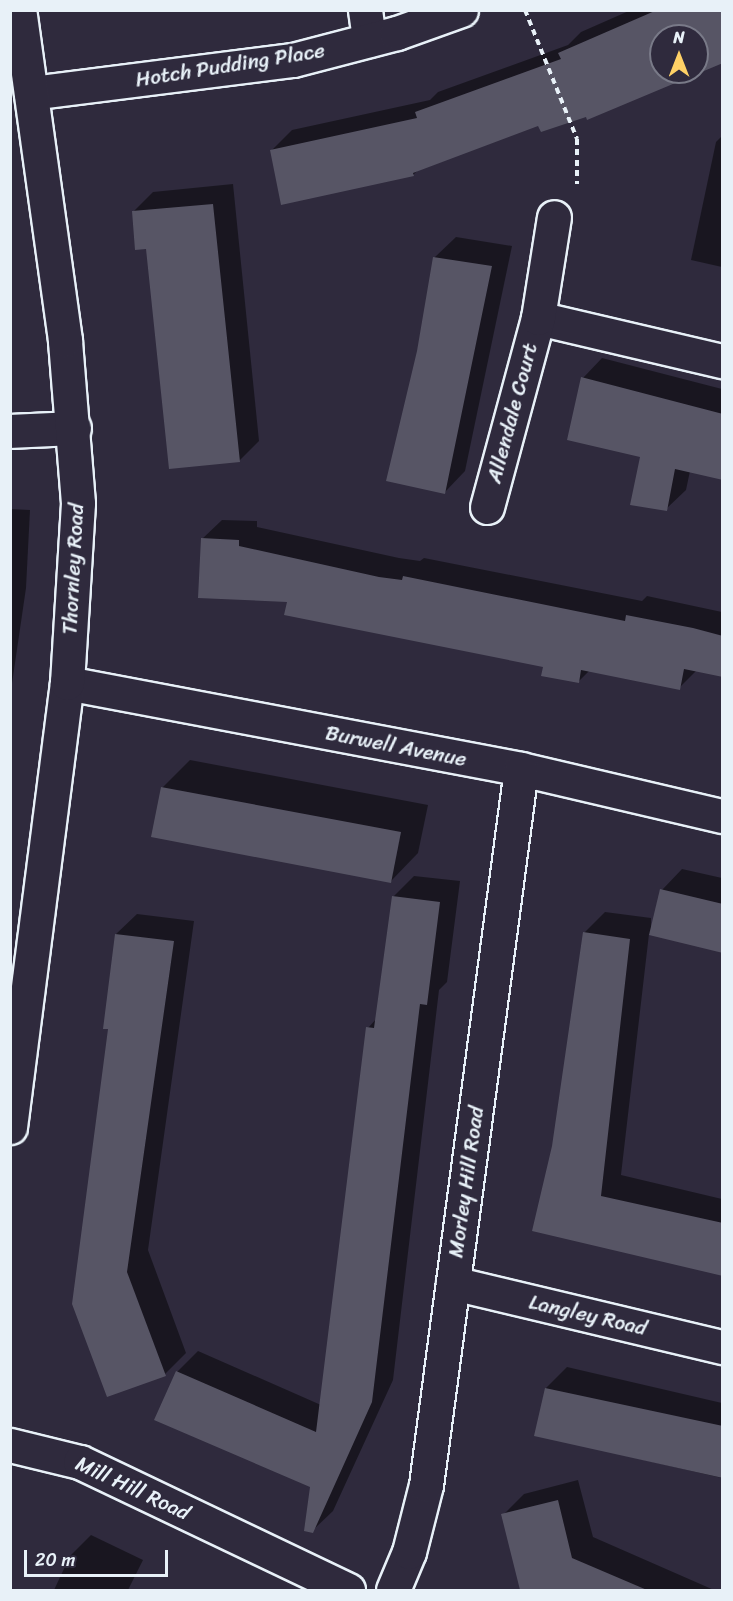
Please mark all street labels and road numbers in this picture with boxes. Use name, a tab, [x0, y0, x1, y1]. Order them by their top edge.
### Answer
street label: Hotch Pudding Place	[133, 38, 327, 92]
street label: Allendale Court	[481, 340, 543, 486]
street label: Thornley Road	[57, 503, 89, 635]
street label: Burwell Avenue	[323, 720, 469, 772]
street label: Morley Hill Road	[443, 1105, 489, 1259]
street label: Langley Road	[527, 1289, 649, 1341]
street label: Mill Hill Road	[72, 1450, 194, 1526]

